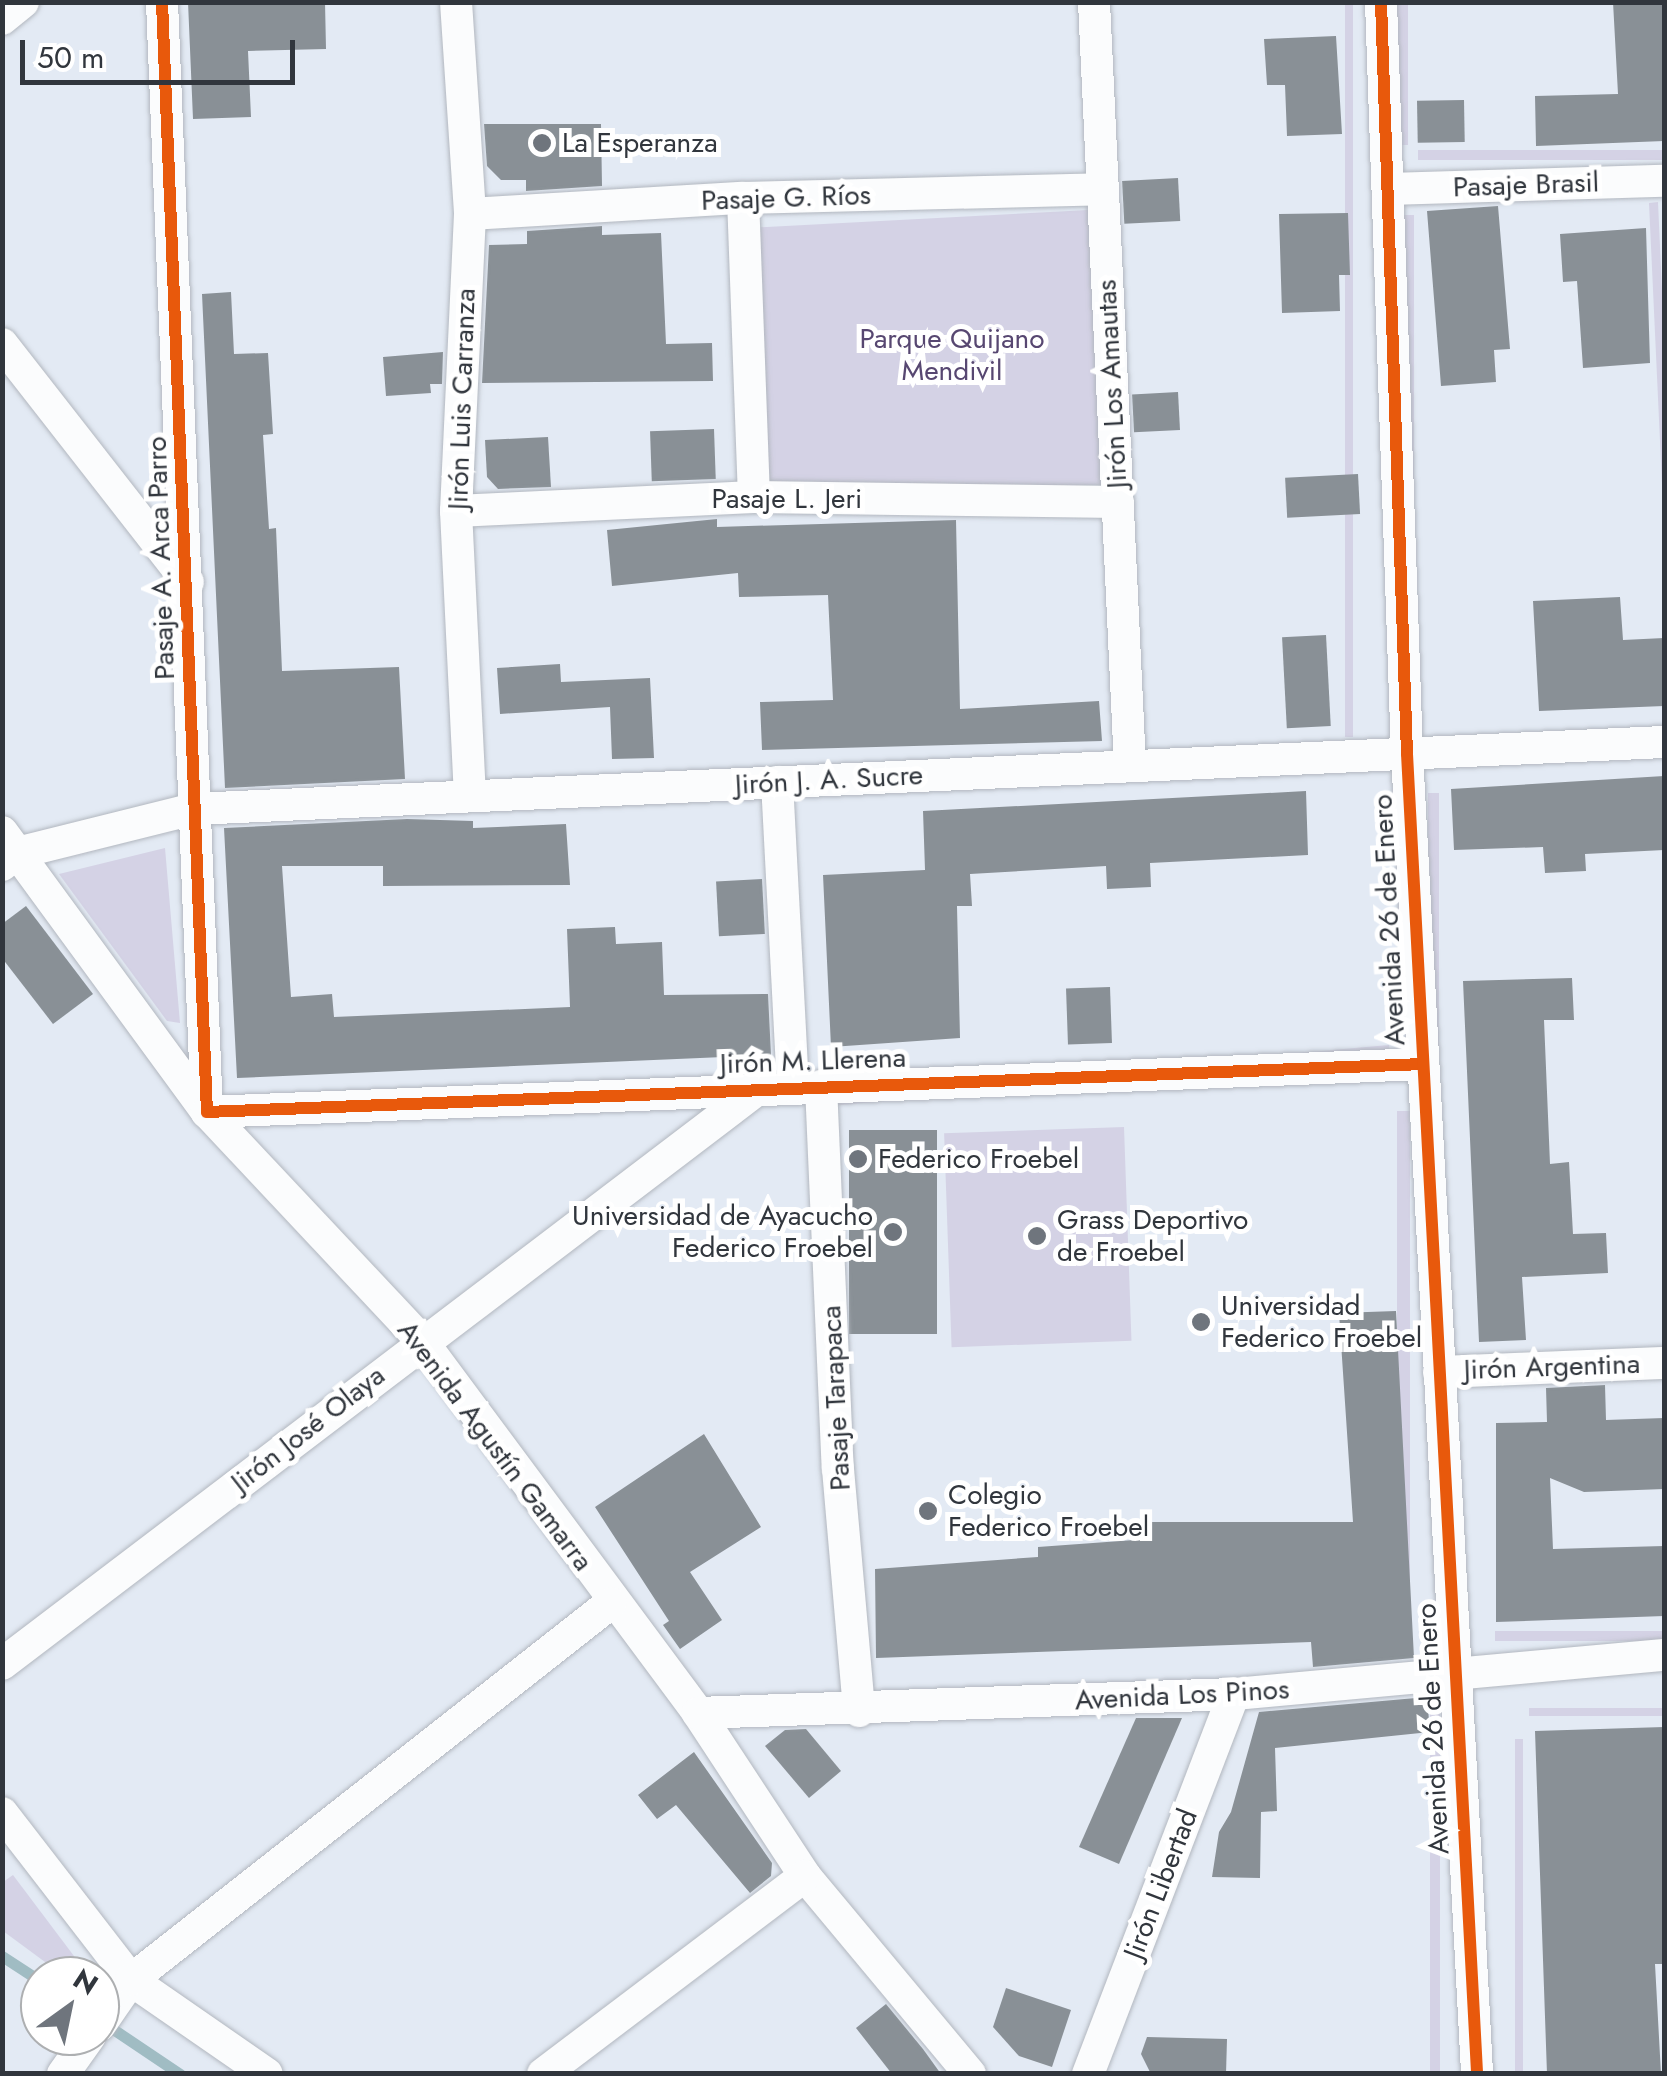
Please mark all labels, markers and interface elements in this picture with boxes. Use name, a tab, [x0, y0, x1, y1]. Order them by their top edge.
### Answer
scale bar	[25, 20, 300, 82]
text: 50 m	[37, 36, 104, 79]
place label: La Esperanza	[562, 126, 718, 160]
marker: La Esperanza	[531, 132, 553, 154]
street label: Pasaje Brasil	[1452, 166, 1600, 204]
street label: Pasaje G. Ríos	[701, 178, 871, 218]
street label: Jirón Los Amautas	[1090, 279, 1134, 489]
street label: Jirón Luis Carranza	[441, 288, 483, 510]
park label: Parque Quijano Mendivil	[859, 322, 1045, 388]
street label: Pasaje A. Arca Parro	[140, 436, 182, 680]
street label: Pasaje L. Jeri	[712, 482, 862, 516]
street label: Jirón J. A. Sucre	[734, 758, 924, 802]
street label: Avenida 26 de Enero	[1366, 794, 1412, 1046]
street label: Jirón M. Llerena	[719, 1041, 907, 1081]
place label: Federico Froebel	[878, 1142, 1079, 1176]
marker: Federico Froebel	[847, 1148, 869, 1170]
place label: Universidad de Ayacucho Federico Froebel	[572, 1199, 873, 1265]
place label: Grass Deportivo de Froebel	[1057, 1203, 1248, 1269]
marker: Universidad de Ayacucho Federico Froebel	[882, 1221, 904, 1243]
marker: Grass Deportivo de Froebel	[1026, 1225, 1048, 1247]
place label: Universidad Federico Froebel	[1221, 1289, 1422, 1355]
street label: Pasaje Tarapaca	[814, 1304, 858, 1492]
marker: Universidad Federico Froebel	[1190, 1311, 1212, 1333]
street label: Avenida Agustín Gamarra	[390, 1315, 600, 1577]
street label: Jirón Argentina	[1463, 1347, 1641, 1387]
street label: Jirón José Olaya	[225, 1359, 391, 1499]
place label: Colegio Federico Froebel	[948, 1478, 1149, 1544]
marker: Colegio Federico Froebel	[917, 1500, 939, 1522]
street label: Avenida 26 de Enero	[1410, 1603, 1456, 1855]
street label: Avenida Los Pinos	[1074, 1673, 1290, 1717]
street label: Jirón Libertad	[1117, 1804, 1205, 1964]
north arrow	[20, 1956, 120, 2056]
text: N	[65, 1959, 106, 2005]

